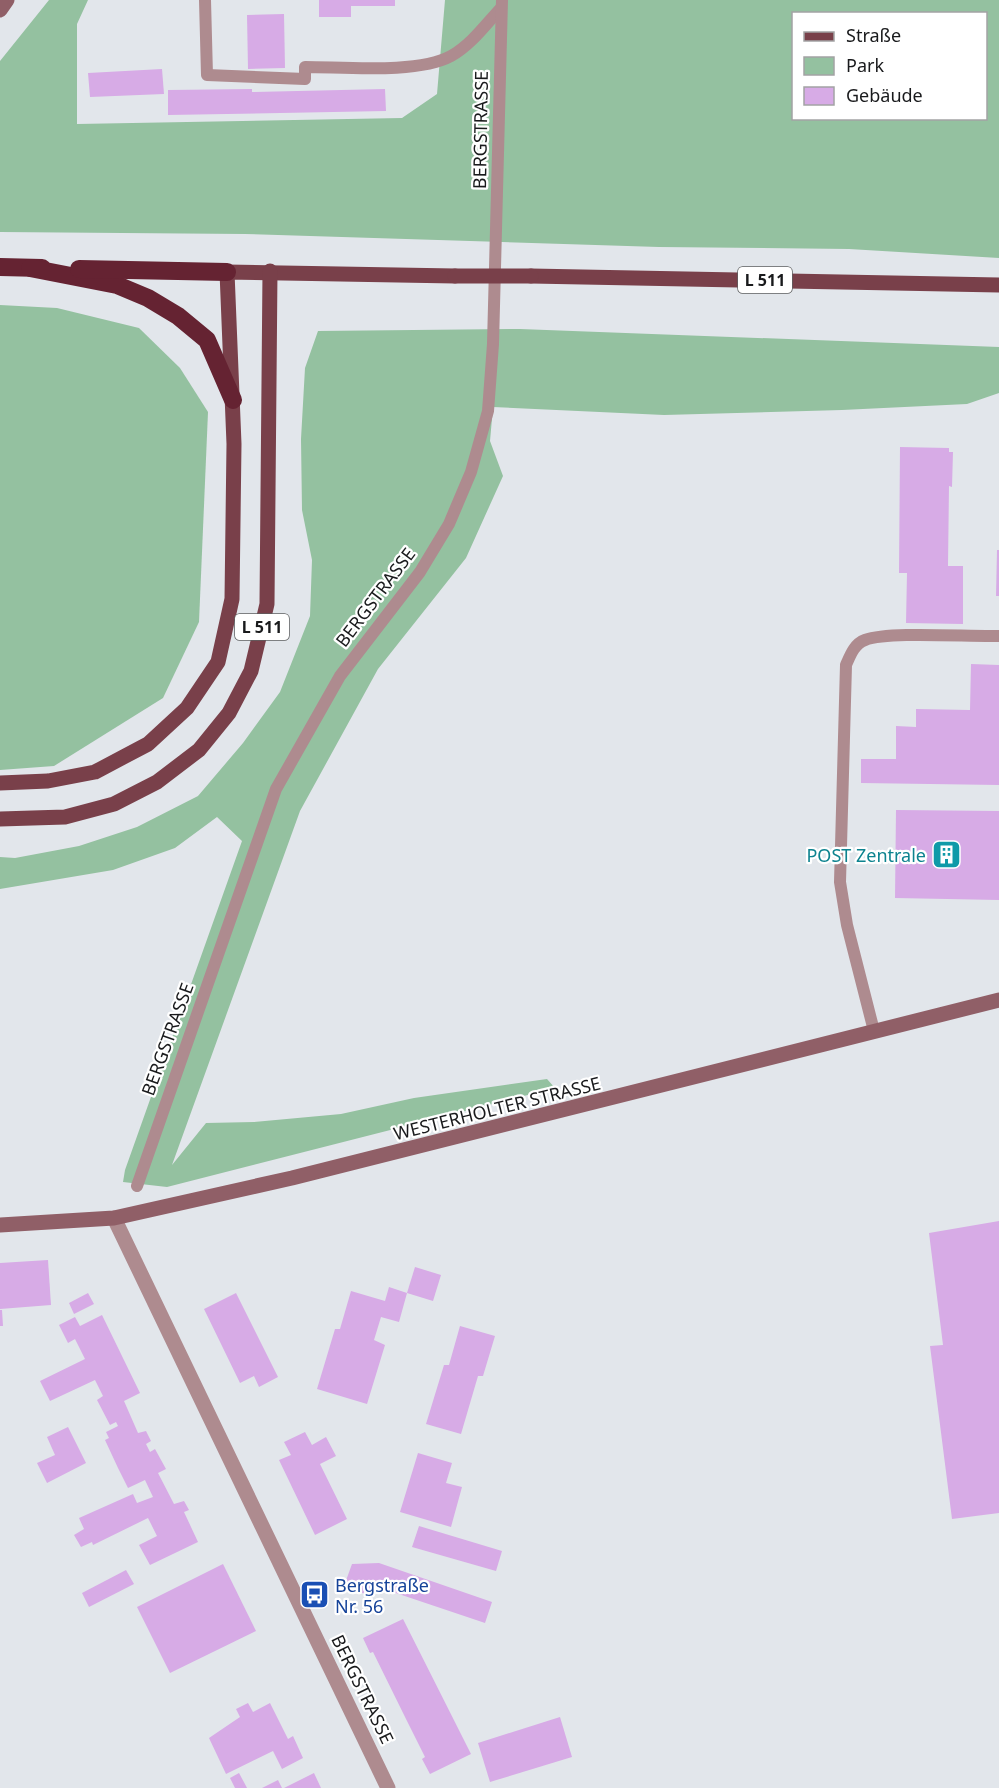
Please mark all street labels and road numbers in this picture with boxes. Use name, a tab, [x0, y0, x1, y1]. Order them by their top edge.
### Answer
street label: BERGSTRASSE	[467, 71, 493, 189]
road number: L 511	[738, 267, 792, 293]
street label: BERGSTRASSE	[330, 543, 420, 651]
road number: L 511	[235, 614, 289, 640]
street label: BERGSTRASSE	[135, 979, 199, 1099]
street label: WESTERHOLTER STRASSE	[391, 1071, 603, 1145]
street label: BERGSTRASSE	[326, 1631, 400, 1747]

